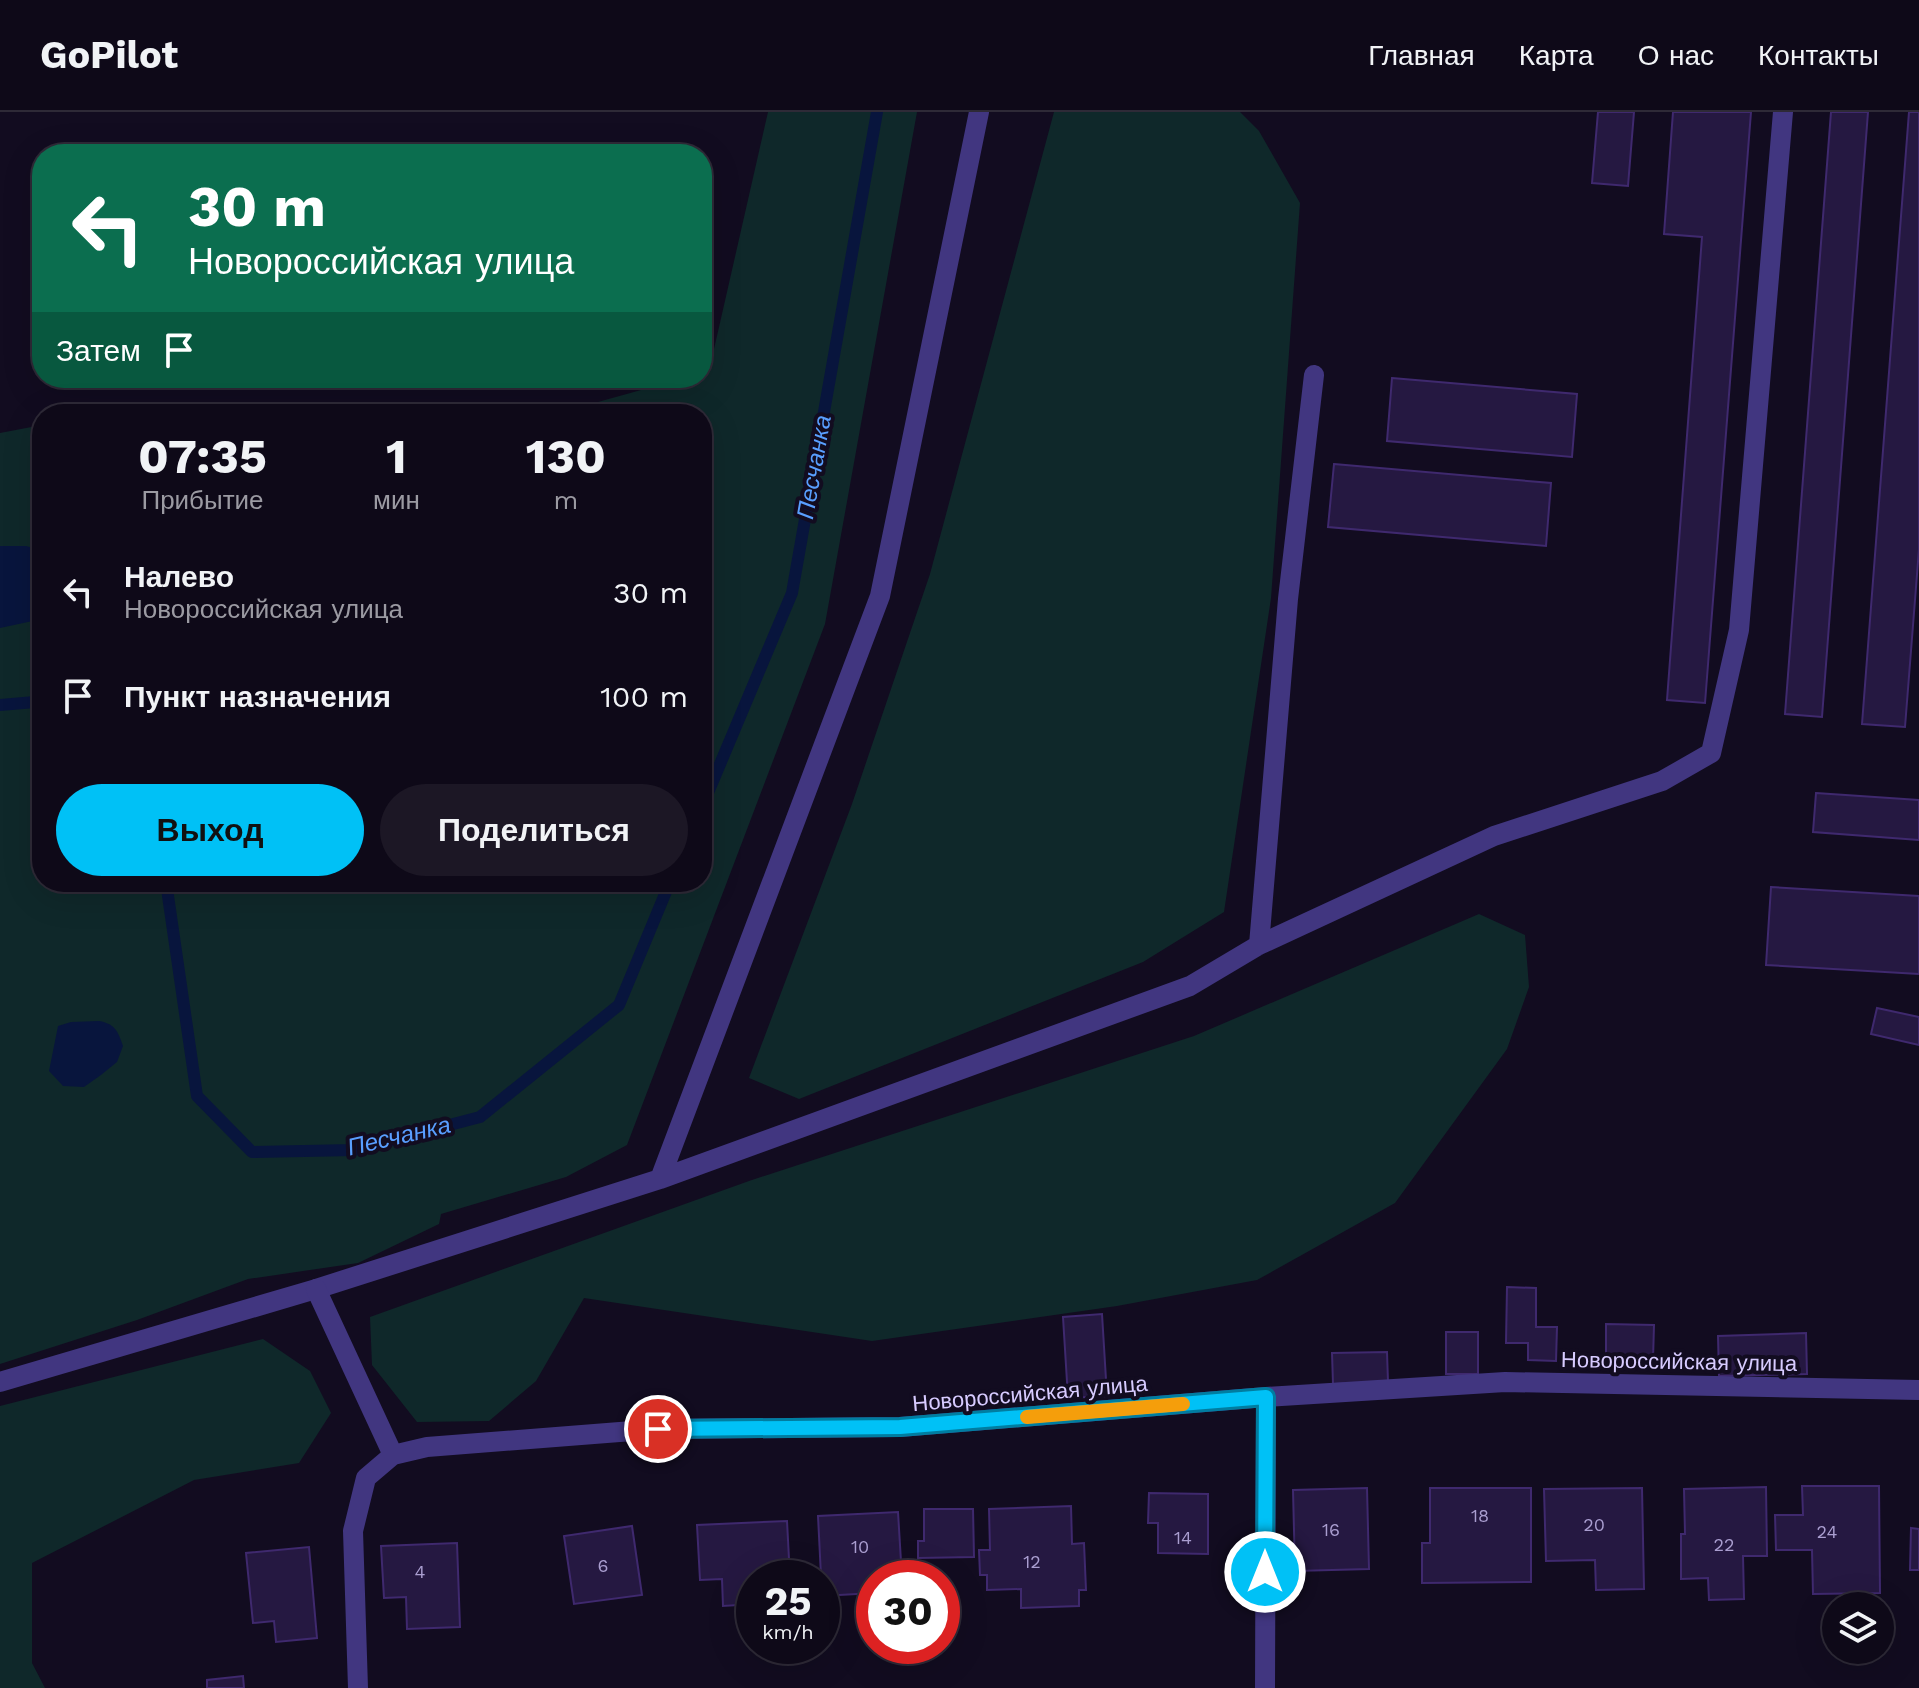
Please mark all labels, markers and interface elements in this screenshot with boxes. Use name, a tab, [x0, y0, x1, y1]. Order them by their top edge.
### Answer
text: GoPilot	[40, 33, 178, 77]
text: Главная	[1368, 39, 1475, 72]
text: Карта	[1519, 39, 1594, 72]
text: О нас	[1638, 39, 1714, 72]
text: Контакты	[1758, 39, 1879, 72]
text: 30 m	[188, 174, 326, 240]
icon: left	[56, 176, 160, 280]
text: Новороссийская улица	[188, 241, 574, 283]
icon: arrive	[157, 328, 201, 372]
text: Затем	[56, 333, 141, 368]
water label: Песчанка	[791, 413, 837, 521]
text: 07:35	[138, 428, 267, 485]
text: 1	[386, 428, 407, 485]
text: 130	[526, 428, 606, 485]
text: Прибытие	[141, 485, 264, 515]
text: мин	[373, 485, 420, 515]
text: m	[553, 485, 578, 515]
text: Налево	[124, 559, 234, 594]
icon: left	[56, 570, 100, 614]
text: 30 m	[613, 575, 688, 610]
text: Новороссийская улица	[124, 594, 403, 624]
icon: arrive	[56, 674, 100, 718]
text: Пункт назначения	[124, 679, 391, 714]
text: 100 m	[600, 679, 688, 714]
button: Выход	[56, 784, 364, 876]
button: Поделиться	[380, 784, 688, 876]
water label: Песчанка	[345, 1111, 453, 1161]
street label: Новороссийская улица	[1561, 1347, 1798, 1376]
street label: Новороссийская улица	[911, 1371, 1149, 1416]
pin	[624, 1395, 692, 1463]
icon: arrive	[636, 1407, 680, 1451]
house number: 18	[1471, 1505, 1489, 1526]
house number: 20	[1583, 1514, 1605, 1535]
house number: 16	[1322, 1519, 1340, 1540]
house number: 24	[1817, 1521, 1837, 1542]
house number: 14	[1174, 1527, 1192, 1548]
position arrow	[1223, 1530, 1307, 1614]
house number: 22	[1714, 1534, 1735, 1555]
house number: 10	[851, 1536, 869, 1557]
house number: 12	[1023, 1551, 1041, 1572]
house number: 6	[598, 1555, 608, 1576]
speed limit sign: 30	[856, 1560, 960, 1664]
house number: 4	[415, 1561, 426, 1582]
text: 25	[764, 1578, 812, 1625]
map controls	[1822, 1592, 1894, 1664]
button: layers	[1822, 1592, 1894, 1664]
text: km/h	[762, 1620, 814, 1644]

